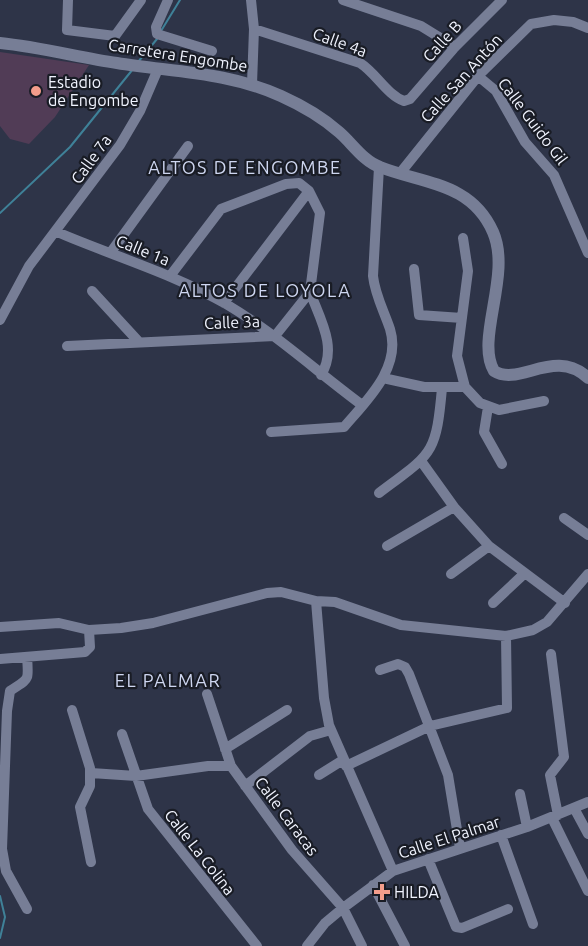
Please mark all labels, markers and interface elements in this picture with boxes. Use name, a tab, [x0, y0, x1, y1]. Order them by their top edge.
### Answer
street label: Calle B	[419, 17, 465, 65]
street label: Calle 4a	[311, 24, 369, 60]
street label: Calle San Antón	[417, 30, 505, 126]
street label: Carretera Engombe	[107, 35, 249, 75]
place label: Estadio de Engombe	[48, 73, 139, 109]
street label: Calle Guido Gil	[495, 74, 571, 168]
marker: Estadio de Engombe	[29, 84, 43, 98]
street label: Calle 7a	[67, 131, 115, 187]
district label: ALTOS DE ENGOMBE	[148, 157, 342, 177]
street label: Calle 1a	[114, 231, 172, 269]
district label: ALTOS DE LOYOLA	[179, 280, 351, 300]
street label: Calle 3a	[204, 312, 260, 332]
district label: EL PALMAR	[115, 670, 221, 690]
street label: Calle Caracas	[252, 773, 322, 859]
street label: Calle La Colina	[161, 806, 239, 898]
street label: Calle El Palmar	[396, 812, 502, 862]
place label: HILDA	[394, 883, 440, 901]
marker: HILDA	[375, 885, 389, 899]

